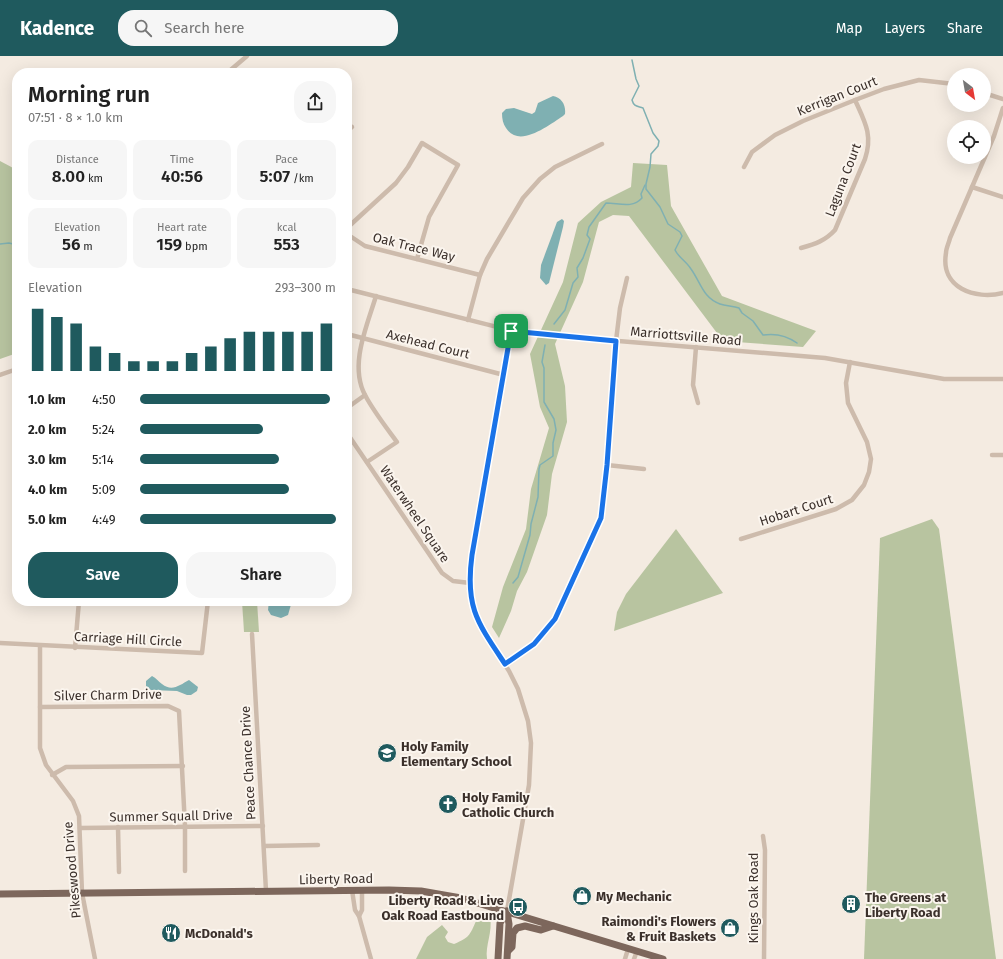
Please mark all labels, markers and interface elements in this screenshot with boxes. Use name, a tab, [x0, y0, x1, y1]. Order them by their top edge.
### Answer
search box	[118, 10, 398, 46]
text: Kadence	[20, 17, 94, 40]
icon: search	[132, 17, 154, 39]
text: Search here	[164, 19, 244, 37]
text: Map	[836, 20, 862, 37]
text: Layers	[884, 20, 925, 37]
text: Share	[947, 20, 983, 37]
north arrow	[947, 68, 991, 112]
map controls	[947, 68, 991, 164]
street label: Kerrigan Court	[795, 73, 879, 119]
text: Morning run	[28, 81, 150, 108]
button: share	[294, 81, 336, 123]
text: 07:51 · 8 × 1.0 km	[28, 110, 123, 125]
button: locate	[947, 120, 991, 164]
street label: Laguna Court	[822, 141, 864, 219]
text: Distance	[56, 153, 99, 166]
text: Time	[170, 153, 194, 166]
text: Pace	[275, 153, 298, 166]
text: 8.00	[52, 166, 85, 187]
text: 40:56	[161, 166, 203, 187]
text: 5:07	[260, 166, 290, 187]
text: km	[85, 172, 103, 185]
text: /km	[290, 172, 314, 185]
text: Elevation	[54, 221, 100, 234]
text: Heart rate	[157, 221, 207, 234]
text: kcal	[277, 221, 297, 234]
street label: Oak Trace Way	[371, 230, 457, 265]
text: 56	[62, 234, 80, 255]
text: 159	[156, 234, 182, 255]
text: 553	[273, 234, 300, 255]
text: m	[80, 240, 93, 253]
text: bpm	[182, 240, 208, 253]
text: Elevation	[28, 280, 82, 295]
text: 293–300 m	[275, 280, 336, 295]
pin	[494, 314, 528, 348]
icon: arrive	[500, 320, 522, 342]
street label: Marriottsville Road	[630, 324, 742, 348]
street label: Axehead Court	[385, 326, 472, 362]
text: 1.0 km	[28, 392, 66, 407]
text: 4:50	[92, 392, 116, 407]
text: 2.0 km	[28, 422, 67, 437]
text: 5:24	[92, 422, 115, 437]
text: 3.0 km	[28, 452, 67, 467]
text: 5:14	[92, 452, 114, 467]
street label: Waterwheel Square	[377, 463, 453, 565]
text: 4.0 km	[28, 482, 67, 497]
text: 5:09	[92, 482, 116, 497]
street label: Hobart Court	[757, 491, 835, 529]
text: 5.0 km	[28, 512, 67, 527]
text: 4:49	[92, 512, 115, 527]
button: Save	[28, 552, 178, 598]
button: Share	[186, 552, 336, 598]
street label: Carriage Hill Circle	[74, 629, 182, 649]
street label: Silver Charm Drive	[54, 687, 162, 703]
street label: Peace Chance Drive	[238, 706, 258, 820]
place label: Holy Family Elementary School	[401, 739, 512, 769]
school or university icon: Holy Family Elementary School	[376, 742, 398, 764]
place label: Holy Family Catholic Church	[462, 790, 554, 820]
church icon: Holy Family Catholic Church	[437, 793, 459, 815]
street label: Summer Squall Drive	[109, 807, 233, 825]
street label: Pikeswood Drive	[60, 821, 84, 919]
street label: Kings Oak Road	[746, 852, 761, 944]
street label: Liberty Road	[299, 871, 373, 887]
shop icon: My Mechanic	[571, 885, 593, 907]
place label: My Mechanic	[596, 889, 672, 904]
place label: The Greens at Liberty Road	[865, 890, 947, 920]
place label: Liberty Road & Live Oak Road Eastbound	[381, 893, 504, 923]
building icon: The Greens at Liberty Road	[840, 893, 862, 915]
bus stop icon: Liberty Road & Live Oak Road Eastbound	[507, 896, 529, 918]
place label: Raimondi's Flowers & Fruit Baskets	[602, 914, 717, 944]
shop icon: Raimondi's Flowers & Fruit Baskets	[719, 917, 741, 939]
restaurant icon: McDonald's	[160, 922, 182, 944]
place label: McDonald's	[185, 926, 254, 941]

